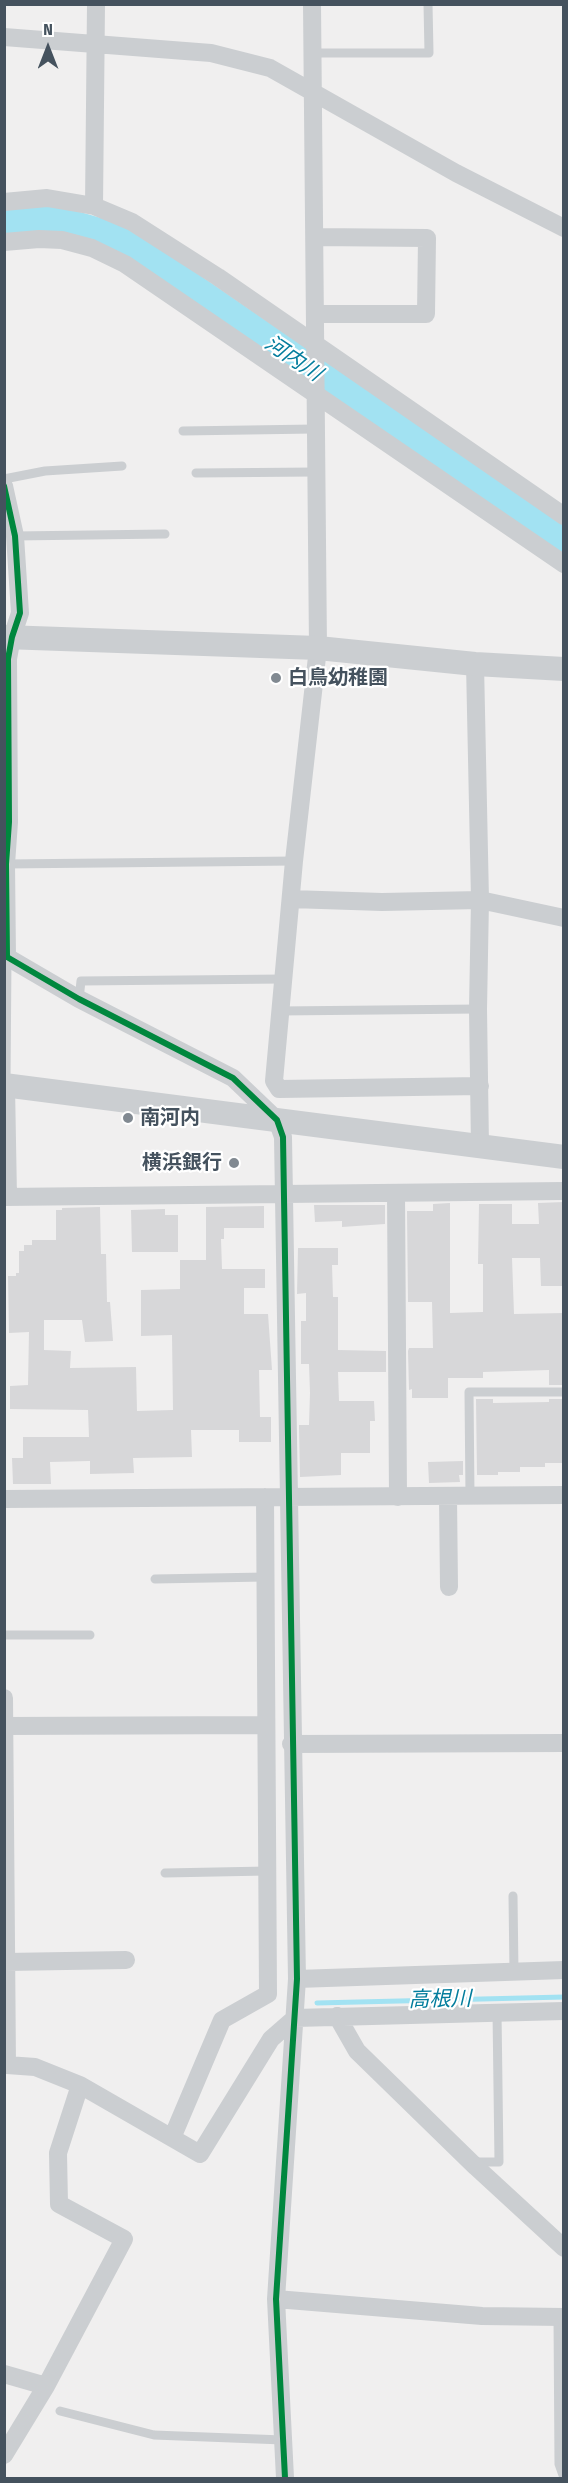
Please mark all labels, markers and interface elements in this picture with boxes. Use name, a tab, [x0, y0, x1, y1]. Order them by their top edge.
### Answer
north arrow	[18, 18, 78, 78]
text: N	[43, 20, 53, 39]
water label: 河内川	[260, 331, 326, 387]
place label: 白鳥幼稚園	[288, 666, 388, 690]
marker: 白鳥幼稚園	[269, 671, 283, 685]
place label: 南河内	[140, 1106, 200, 1130]
marker: 南河内	[121, 1111, 135, 1125]
place label: 横浜銀行	[142, 1151, 222, 1175]
marker: 横浜銀行	[227, 1156, 241, 1170]
water label: 高根川	[408, 1987, 472, 2013]

